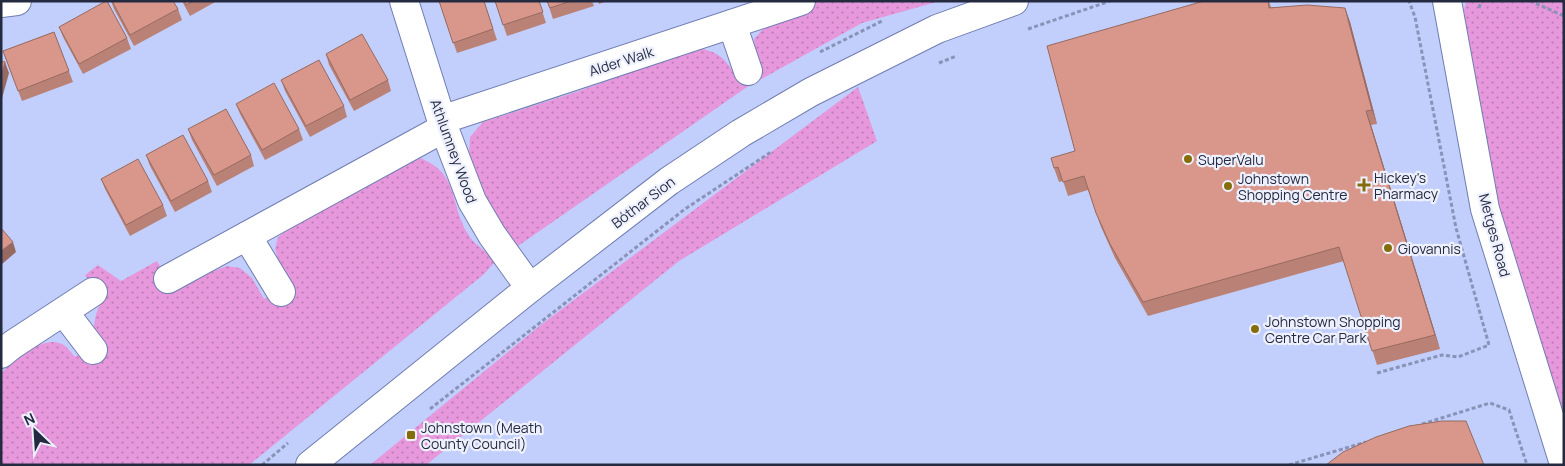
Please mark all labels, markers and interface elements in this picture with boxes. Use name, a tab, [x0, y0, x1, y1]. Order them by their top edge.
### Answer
street label: Alder Walk	[586, 41, 657, 80]
street label: Athlumney Wood	[426, 96, 482, 206]
place label: SuperValu	[1198, 150, 1264, 169]
marker: SuperValu	[1182, 153, 1194, 165]
place label: Hickey's Pharmacy	[1374, 168, 1439, 203]
place label: Johnstown Shopping Centre	[1238, 169, 1347, 204]
street label: Bóthar Sion	[607, 172, 679, 232]
marker: Hickey's Pharmacy	[1358, 179, 1370, 191]
marker: Johnstown Shopping Centre	[1222, 180, 1234, 192]
street label: Metges Road	[1475, 191, 1515, 279]
place label: Giovannis	[1398, 239, 1461, 258]
marker: Giovannis	[1382, 242, 1394, 254]
place label: Johnstown Shopping Centre Car Park	[1265, 312, 1401, 347]
marker: Johnstown Shopping Centre Car Park	[1249, 323, 1261, 335]
north arrow	[10, 406, 60, 456]
text: N	[21, 408, 38, 430]
place label: Johnstown (Meath County Council)	[421, 418, 542, 453]
marker: Johnstown (Meath County Council)	[405, 429, 417, 441]

